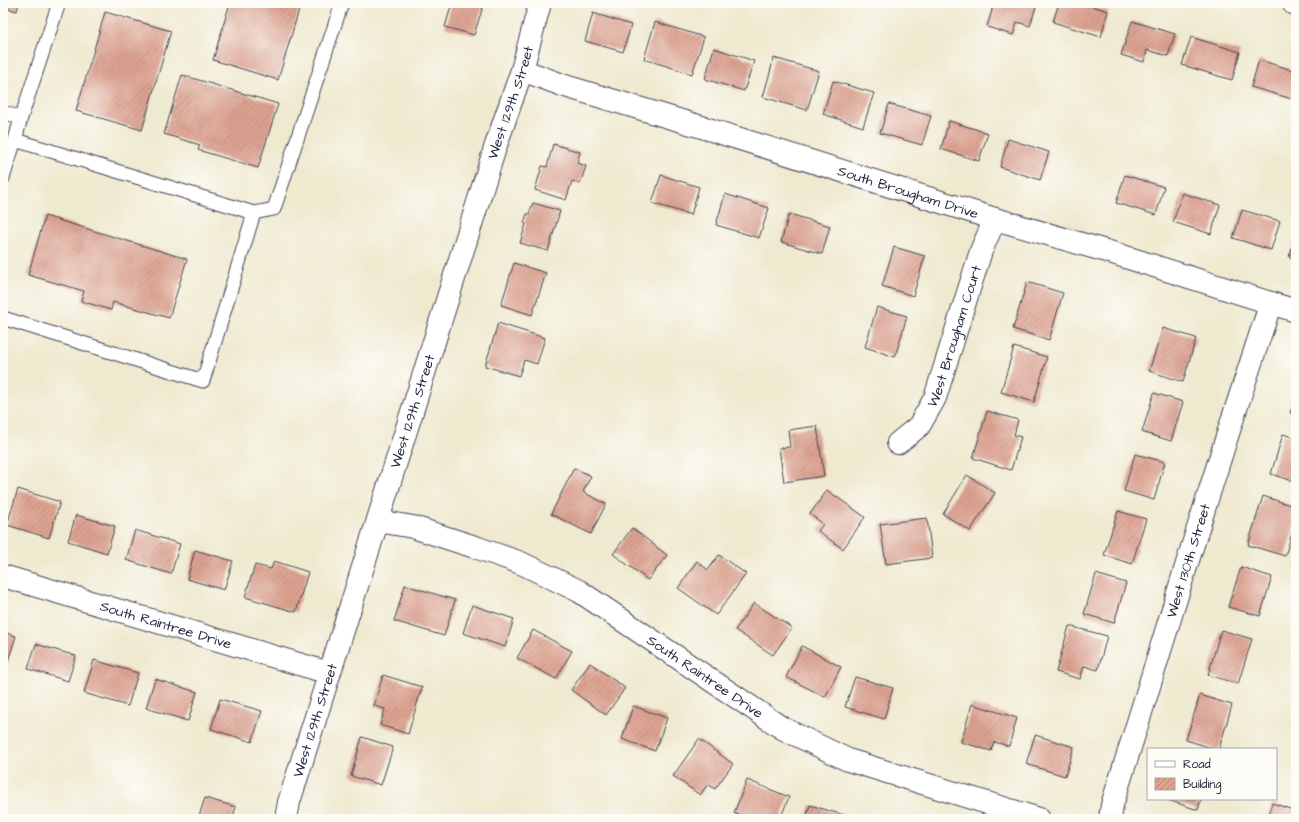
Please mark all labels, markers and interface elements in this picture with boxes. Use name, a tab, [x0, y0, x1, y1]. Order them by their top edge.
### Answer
street label: West 129th Street	[483, 44, 539, 162]
street label: South Brougham Drive	[835, 161, 981, 224]
street label: West Brougham Court	[923, 263, 987, 411]
street label: West 129th Street	[386, 352, 440, 471]
street label: West 130th Street	[1162, 501, 1216, 620]
street label: South Raintree Drive	[97, 596, 234, 655]
street label: South Raintree Drive	[643, 631, 767, 724]
street label: West 129th Street	[288, 661, 343, 780]
legend	[1147, 748, 1277, 800]
text: Road	[1183, 756, 1211, 773]
text: Building	[1183, 776, 1221, 794]

